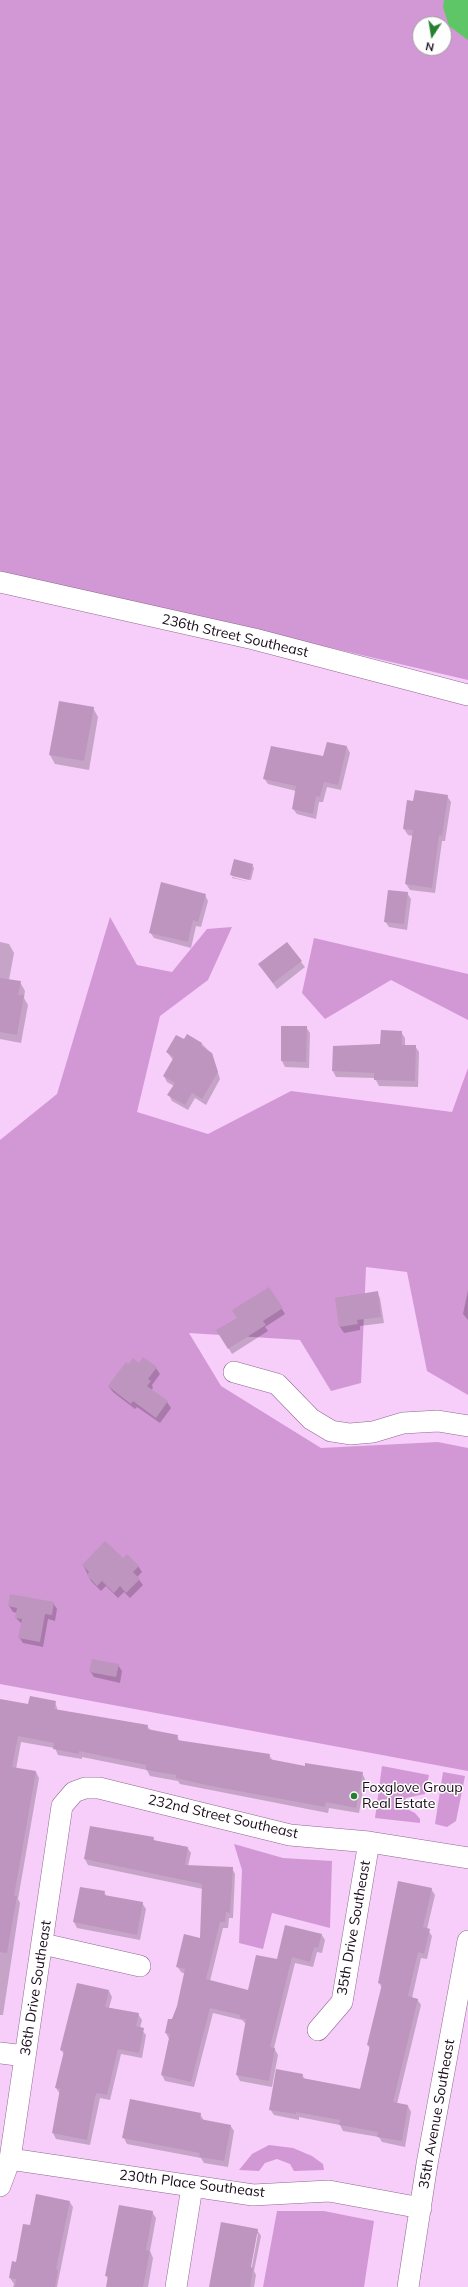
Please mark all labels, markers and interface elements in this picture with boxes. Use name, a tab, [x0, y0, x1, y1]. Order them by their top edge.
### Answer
north arrow	[412, 16, 452, 56]
text: N	[424, 39, 435, 54]
street label: 236th Street Southeast	[160, 611, 310, 661]
place label: Foxglove Group Real Estate	[362, 1780, 463, 1812]
marker: Foxglove Group Real Estate	[349, 1791, 359, 1801]
street label: 232nd Street Southeast	[146, 1792, 300, 1842]
street label: 35th Drive Southeast	[334, 1859, 374, 1997]
street label: 36th Drive Southeast	[17, 1919, 55, 2057]
street label: 35th Avenue Southeast	[416, 2038, 458, 2190]
street label: 230th Place Southeast	[118, 2167, 266, 2201]

